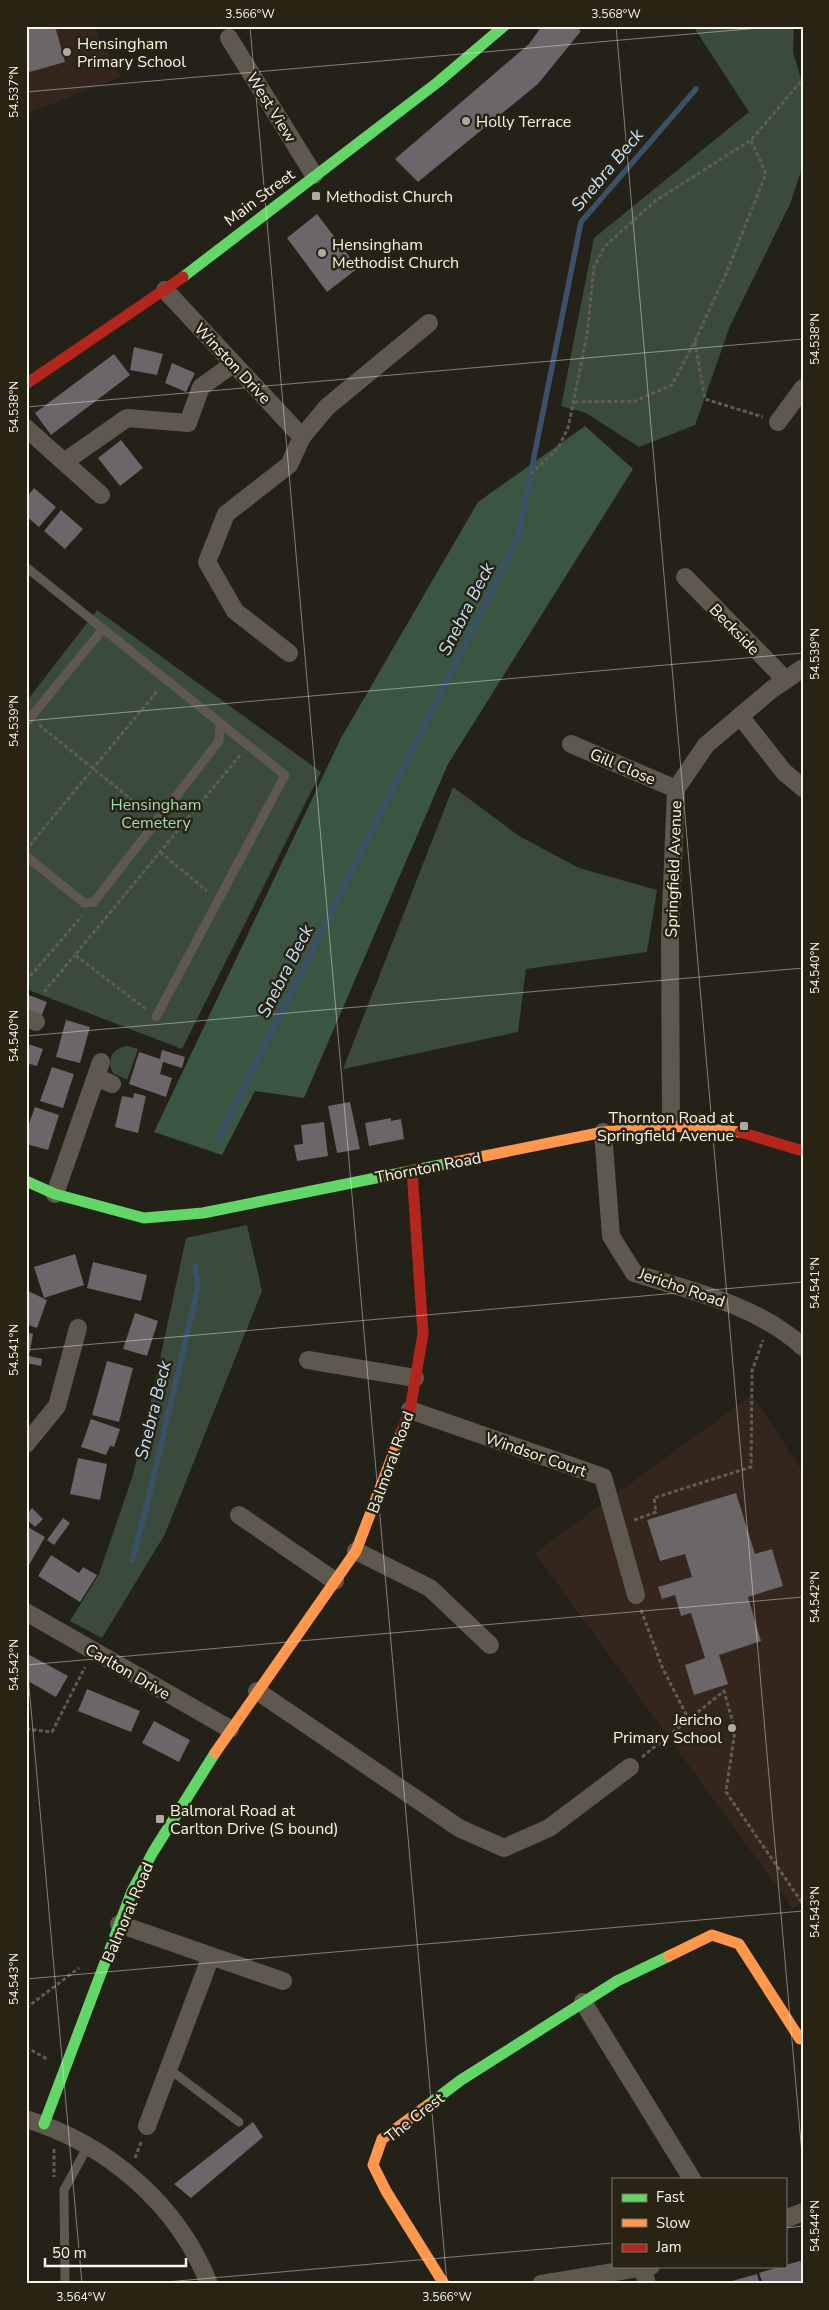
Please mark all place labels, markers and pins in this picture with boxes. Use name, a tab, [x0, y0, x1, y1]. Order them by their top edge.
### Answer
place label: Hensingham Primary School	[77, 33, 186, 73]
marker: Hensingham Primary School	[61, 46, 73, 58]
place label: Holly Terrace	[476, 111, 571, 133]
marker: Holly Terrace	[460, 115, 472, 127]
place label: Methodist Church	[326, 186, 453, 208]
marker: Methodist Church	[310, 190, 322, 202]
place label: Hensingham Methodist Church	[332, 234, 459, 274]
marker: Hensingham Methodist Church	[316, 247, 328, 259]
place label: Thornton Road at Springfield Avenue	[597, 1107, 734, 1147]
marker: Thornton Road at Springfield Avenue	[738, 1120, 750, 1132]
place label: Jericho Primary School	[613, 1709, 722, 1749]
marker: Jericho Primary School	[726, 1722, 738, 1734]
place label: Balmoral Road at Carlton Drive (S bound)	[170, 1800, 339, 1840]
marker: Balmoral Road at Carlton Drive (S bound)	[154, 1813, 166, 1825]

